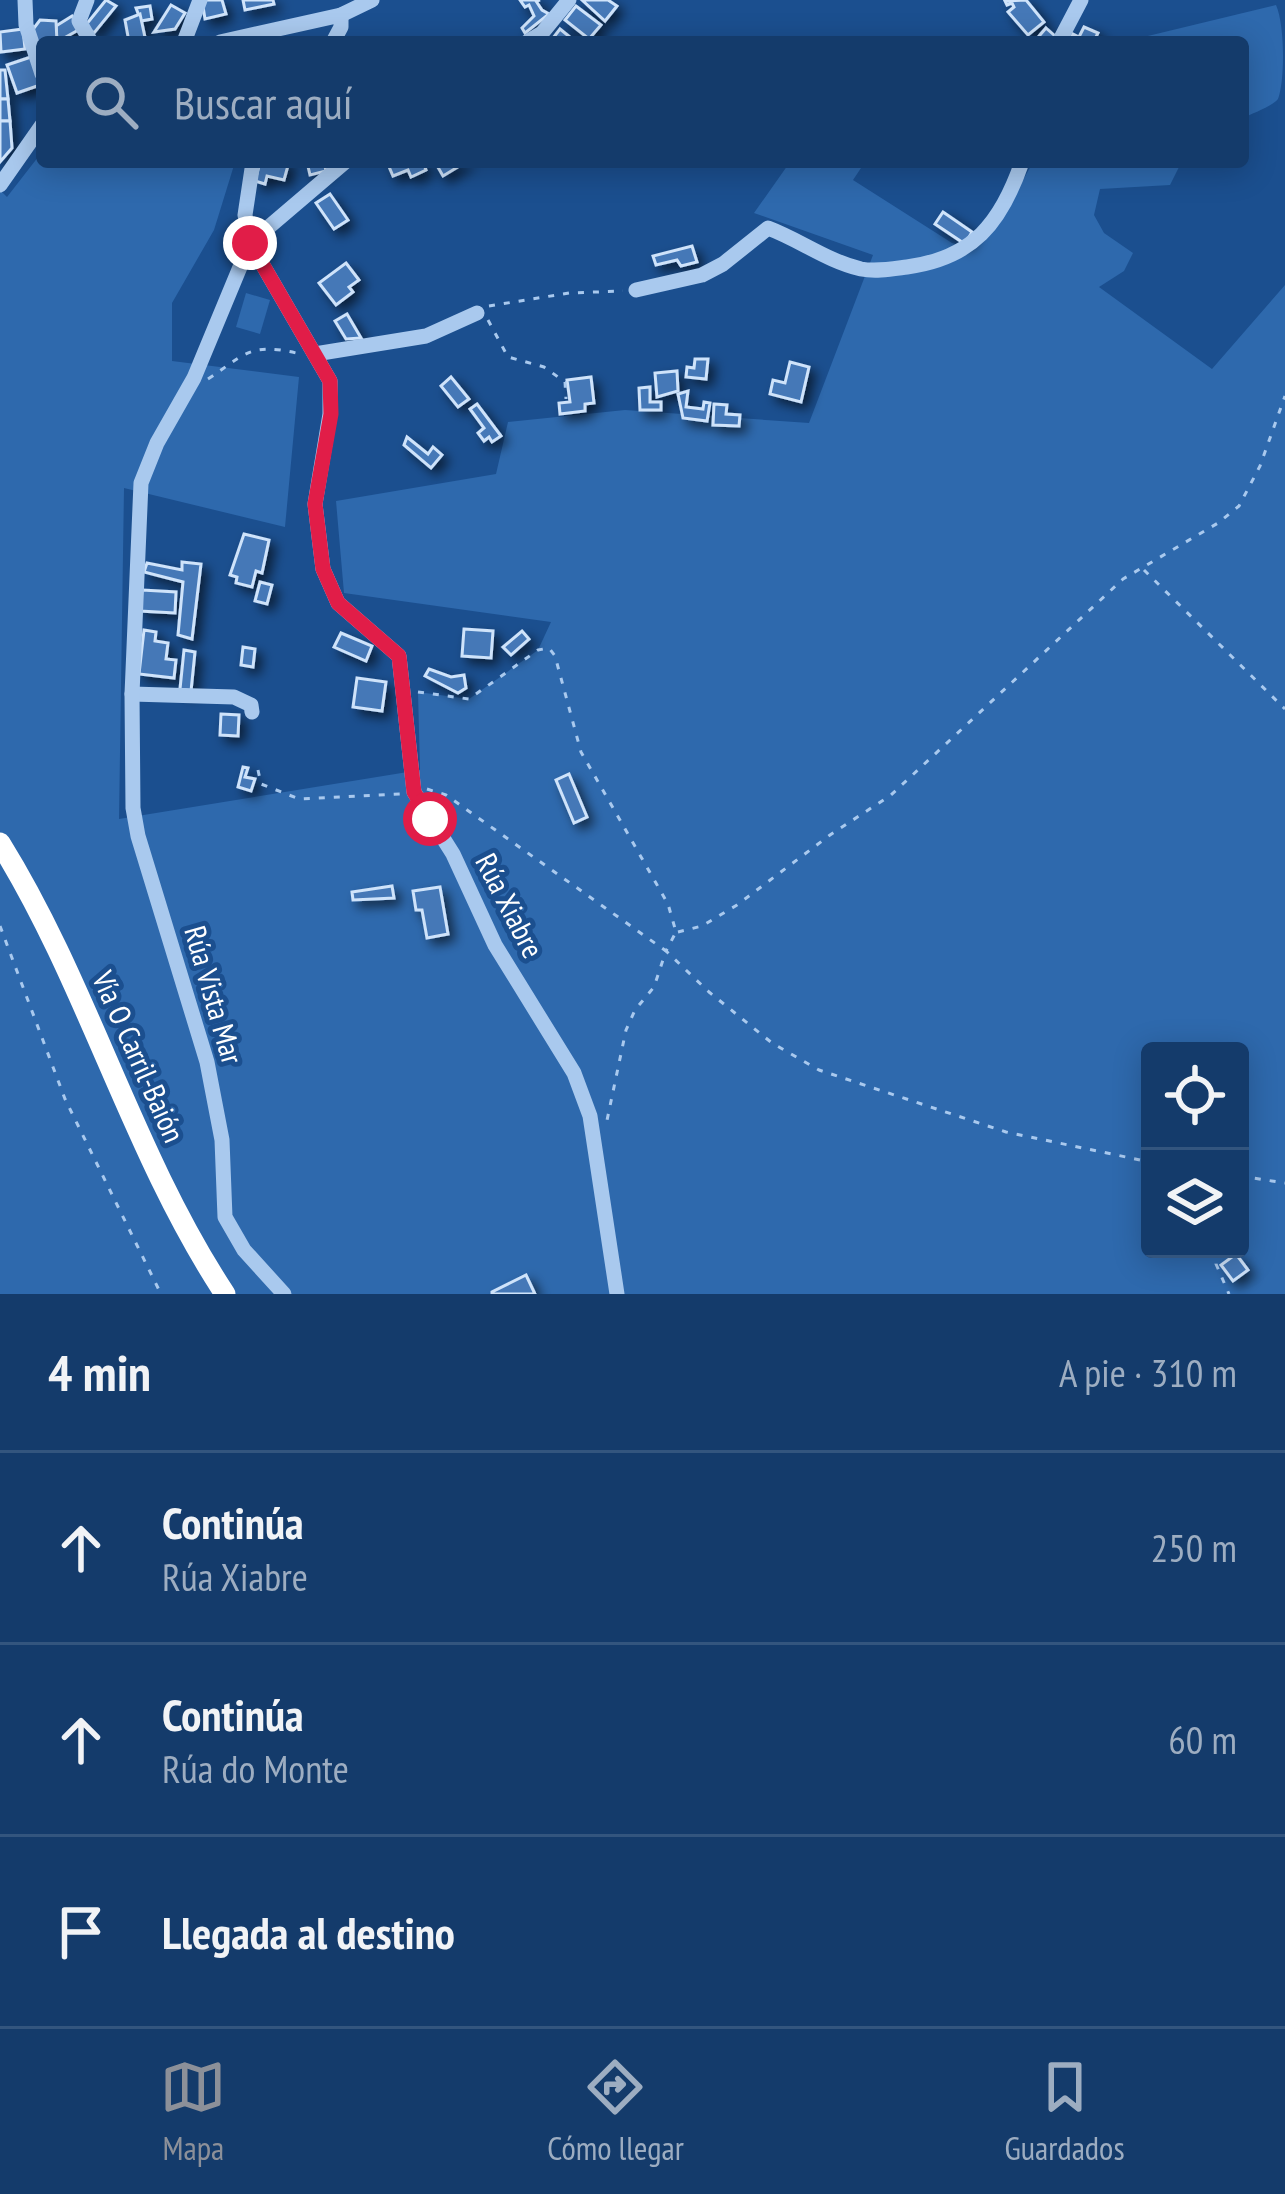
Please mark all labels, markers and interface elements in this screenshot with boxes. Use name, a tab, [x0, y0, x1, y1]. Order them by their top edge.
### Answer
search box	[36, 36, 1249, 168]
icon: search	[78, 69, 144, 135]
text: Buscar aquí	[174, 73, 353, 131]
route end	[223, 216, 277, 270]
route start	[403, 792, 457, 846]
street label: Rúa Xiabre	[467, 846, 553, 964]
street label: Rúa Vista Mar	[176, 921, 253, 1069]
street label: Vía O Carril-Baión	[84, 964, 194, 1148]
map controls	[1141, 1042, 1249, 1258]
button: locate	[1141, 1042, 1249, 1150]
button: layers	[1141, 1150, 1249, 1258]
text: 4 min	[48, 1339, 151, 1405]
text: A pie · 310 m	[1059, 1347, 1237, 1398]
text: Continúa	[162, 1493, 304, 1551]
icon: ahead	[48, 1515, 114, 1581]
text: 250 m	[1151, 1522, 1237, 1573]
text: Rúa Xiabre	[162, 1551, 308, 1602]
text: Continúa	[162, 1685, 304, 1743]
icon: ahead	[48, 1707, 114, 1773]
text: 60 m	[1168, 1714, 1237, 1765]
text: Rúa do Monte	[162, 1743, 349, 1794]
icon: arrive	[48, 1899, 114, 1965]
text: Llegada al destino	[162, 1903, 455, 1961]
tab: Mapa	[160, 2054, 226, 2169]
tab: Cómo llegar	[547, 2054, 684, 2169]
tab: Guardados	[1005, 2054, 1125, 2169]

